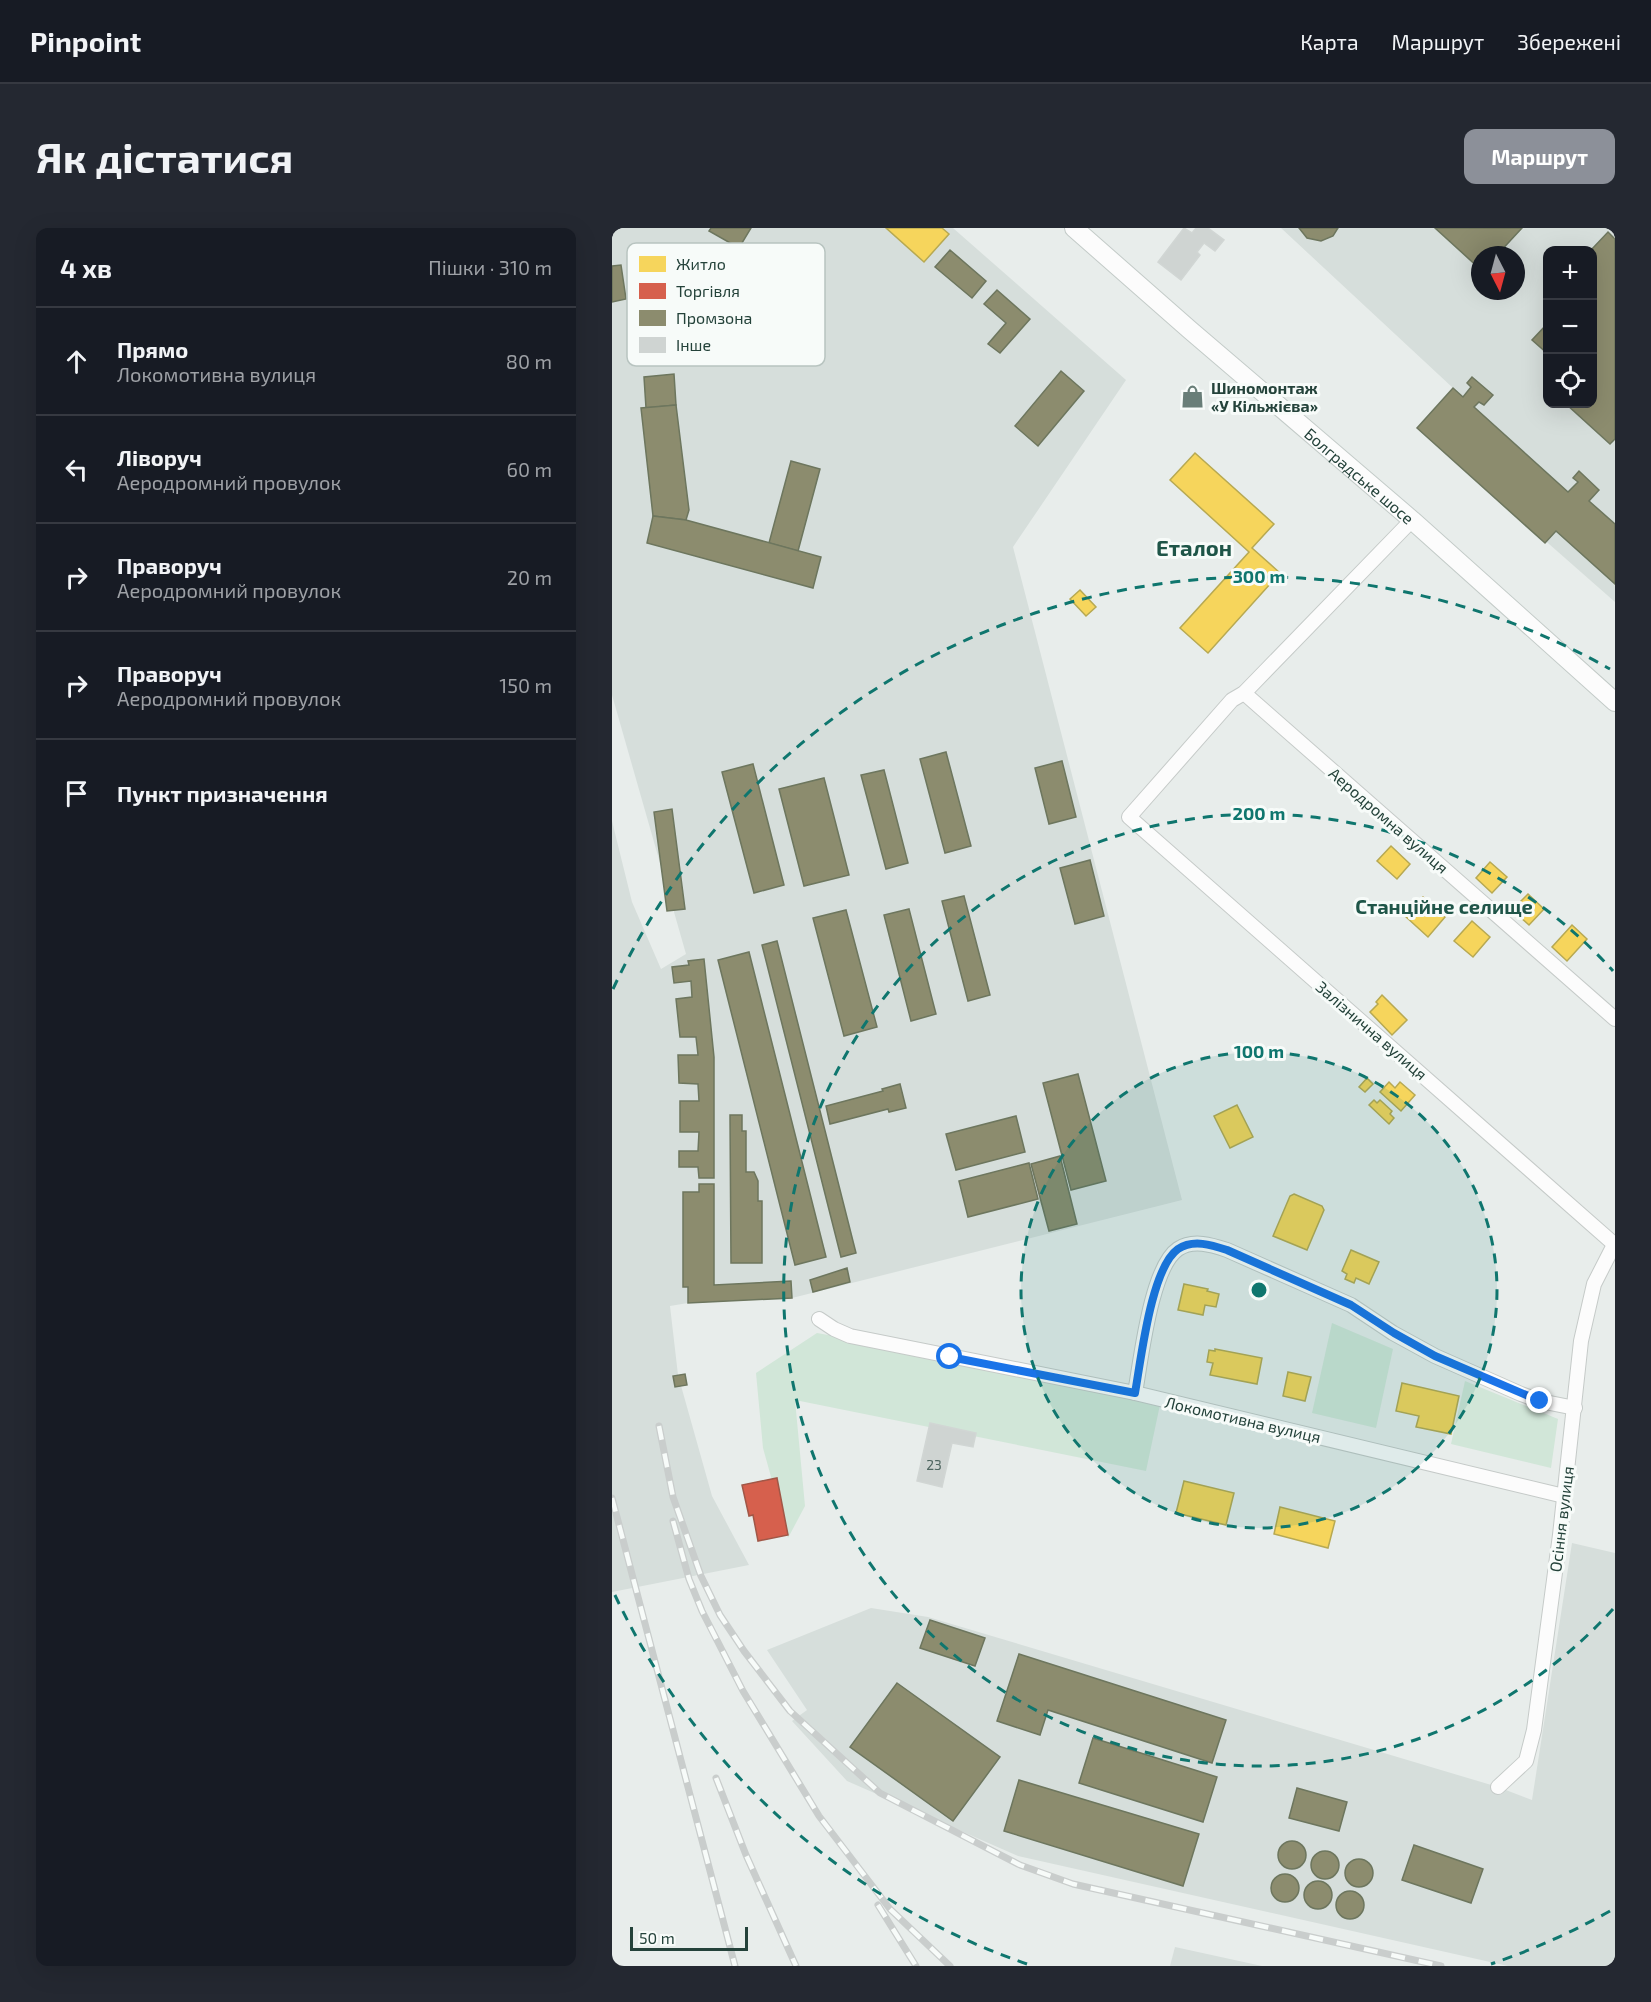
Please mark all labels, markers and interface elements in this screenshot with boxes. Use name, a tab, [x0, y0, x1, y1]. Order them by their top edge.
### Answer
text: Pinpoint	[30, 24, 141, 58]
text: Карта	[1300, 29, 1359, 54]
text: Маршрут	[1392, 29, 1484, 54]
text: Збережені	[1517, 29, 1621, 54]
button: Маршрут	[1464, 129, 1615, 184]
text: Як дістатися	[36, 131, 293, 181]
legend	[627, 243, 825, 366]
north arrow	[1471, 246, 1525, 300]
map controls	[1543, 246, 1597, 408]
button: +	[1543, 246, 1597, 300]
text: 4 хв	[60, 252, 112, 283]
text: Житло	[676, 254, 726, 273]
text: Пішки · 310 m	[428, 255, 552, 279]
text: Торгівля	[676, 281, 740, 300]
button: −	[1543, 300, 1597, 354]
text: Промзона	[676, 308, 752, 327]
text: Інше	[676, 335, 711, 354]
text: Прямо	[117, 336, 188, 362]
icon: ahead	[60, 345, 93, 378]
text: 80 m	[506, 349, 552, 373]
button: locate	[1543, 354, 1597, 408]
text: Локомотивна вулиця	[117, 362, 316, 386]
place label: Шиномонтаж «У Кільжієва»	[1211, 378, 1318, 415]
shop icon: Шиномонтаж «У Кільжієва»	[1180, 383, 1206, 409]
street label: Болградське шосе	[1301, 423, 1418, 527]
text: Ліворуч	[117, 444, 202, 470]
icon: left	[60, 453, 93, 486]
text: 60 m	[507, 457, 552, 481]
text: Аеродромний провулок	[117, 470, 341, 494]
district label: Еталон	[1156, 534, 1232, 560]
text: Праворуч	[117, 552, 222, 578]
icon: right	[60, 561, 93, 594]
text: 20 m	[507, 565, 552, 589]
text: 300 m	[1233, 565, 1285, 587]
text: Аеродромний провулок	[117, 578, 341, 602]
text: Праворуч	[117, 660, 222, 686]
icon: right	[60, 669, 93, 702]
text: 150 m	[499, 673, 552, 697]
text: Аеродромний провулок	[117, 686, 341, 710]
street label: Аеродромна вулиця	[1325, 763, 1452, 878]
icon: arrive	[60, 777, 93, 810]
text: Пункт призначення	[117, 780, 328, 806]
text: 200 m	[1233, 802, 1285, 824]
district label: Станційне селище	[1355, 894, 1533, 918]
street label: Залізнична вулиця	[1312, 977, 1431, 1084]
text: 100 m	[1234, 1040, 1284, 1062]
centre of rings	[1249, 1280, 1269, 1300]
route start	[936, 1343, 962, 1369]
route end	[1526, 1387, 1552, 1413]
street label: Локомотивна вулиця	[1163, 1392, 1323, 1447]
house number: 23	[926, 1456, 942, 1473]
street label: Осіння вулиця	[1545, 1465, 1578, 1573]
scale bar	[630, 1924, 748, 1952]
text: 50 m	[639, 1928, 675, 1947]

